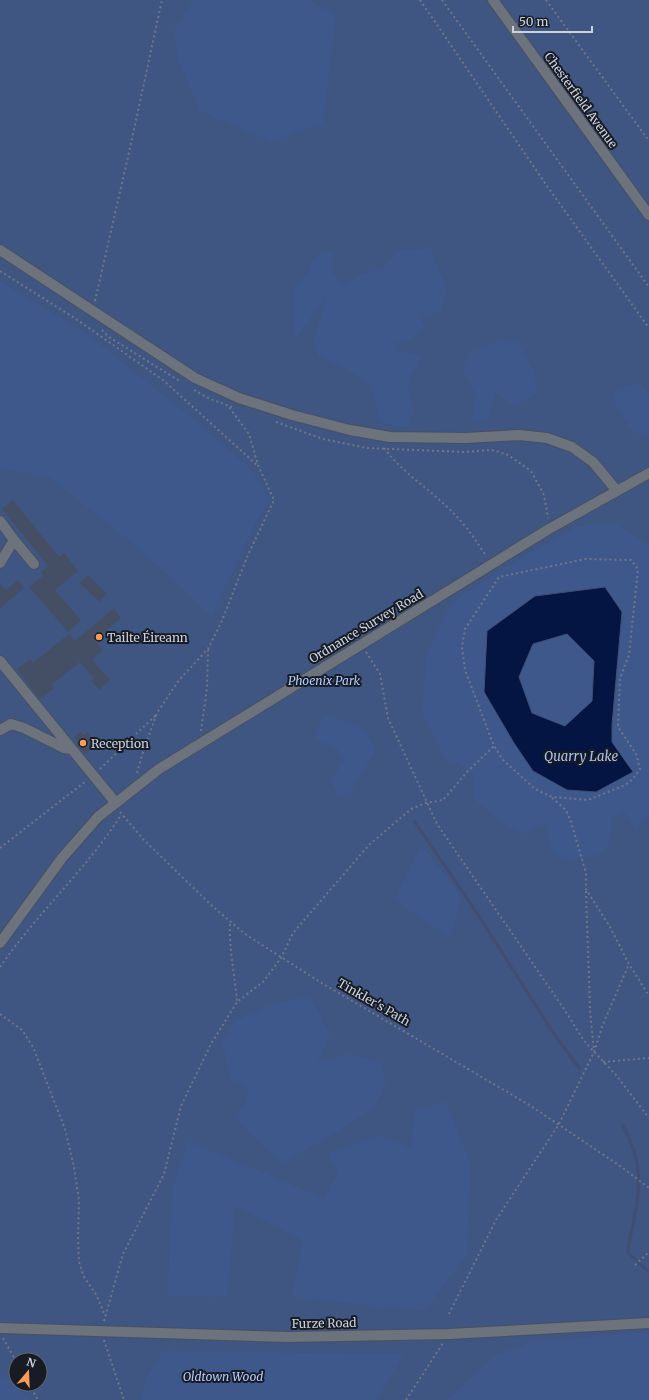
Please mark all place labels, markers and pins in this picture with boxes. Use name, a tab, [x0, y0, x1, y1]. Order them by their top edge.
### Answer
place label: Tailte Éireann	[107, 630, 188, 645]
marker: Tailte Éireann	[94, 632, 104, 642]
place label: Reception	[91, 736, 149, 751]
marker: Reception	[78, 738, 88, 748]

